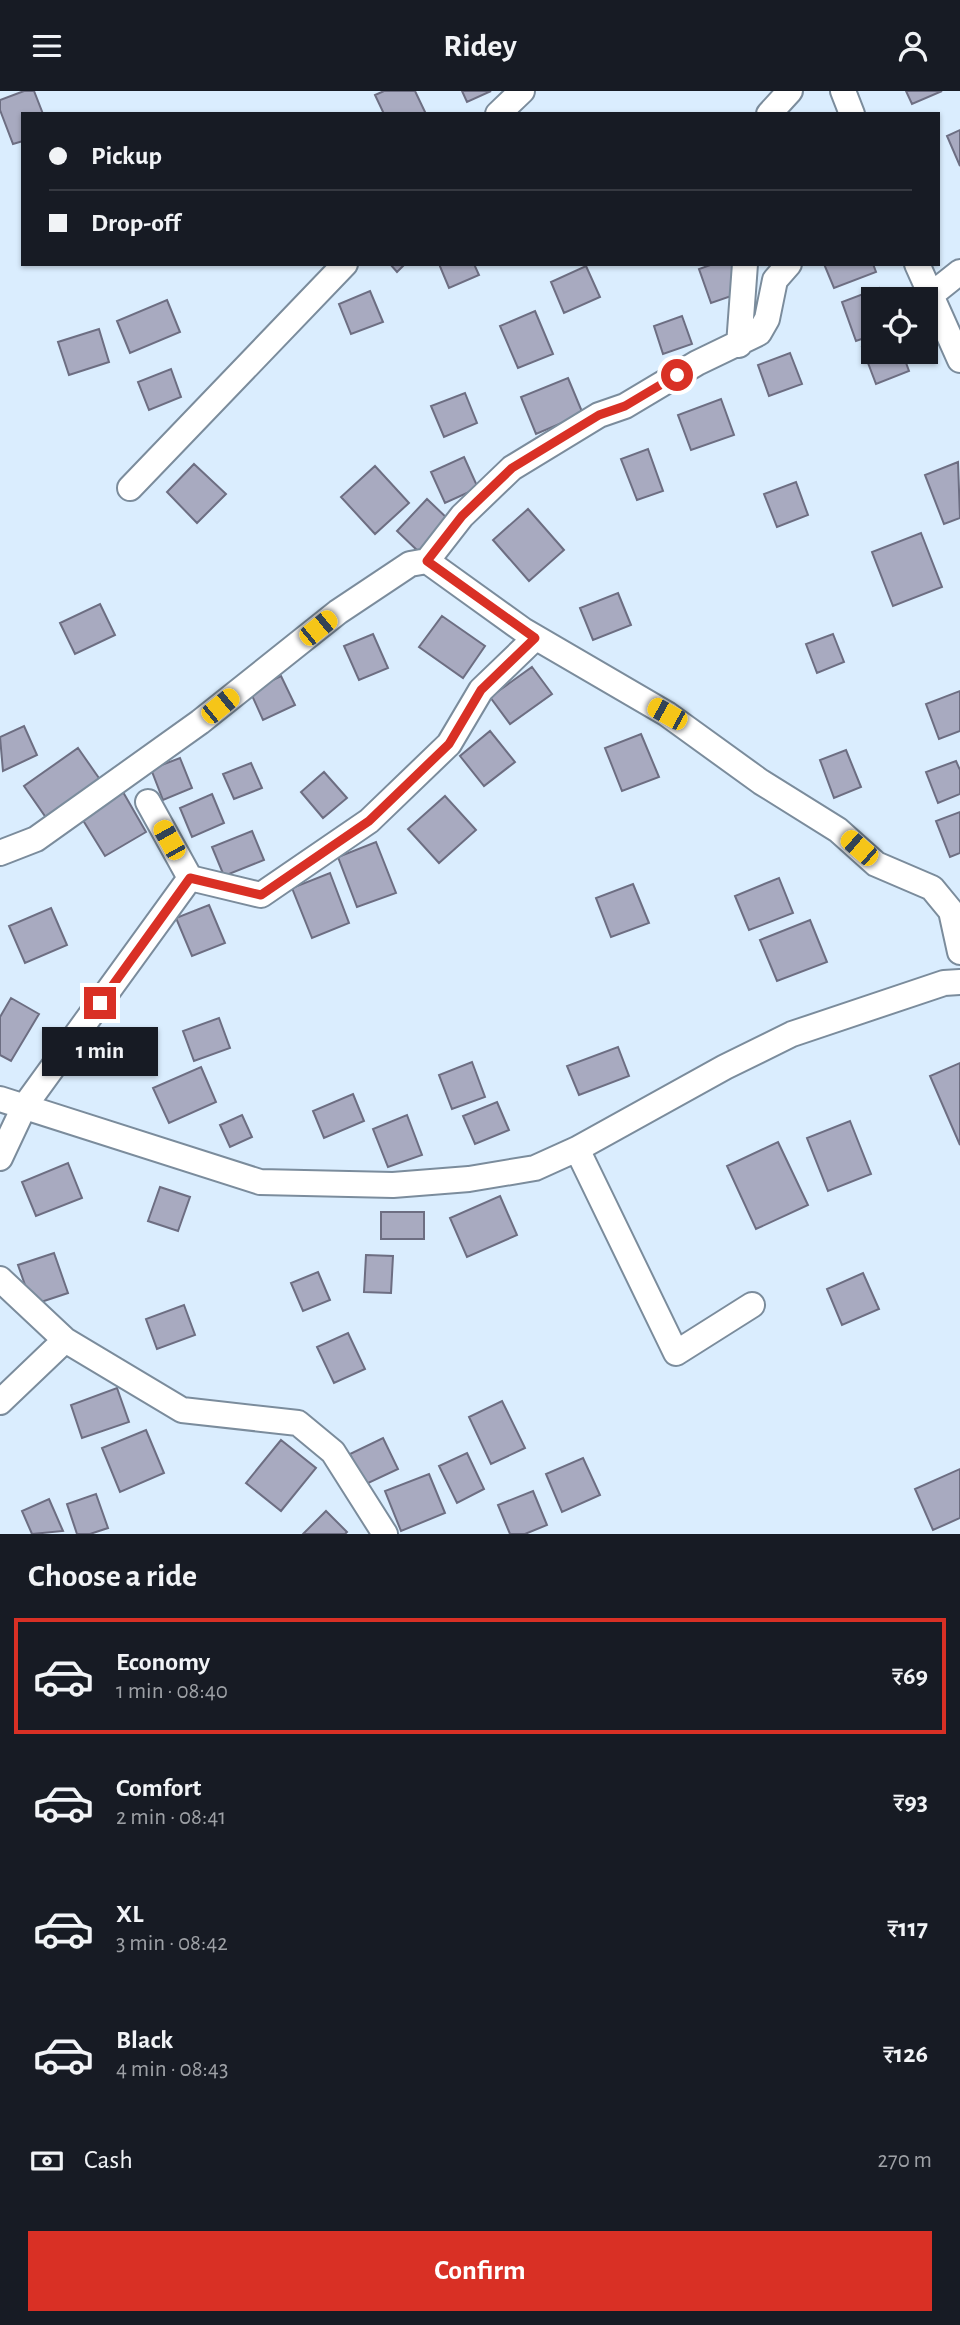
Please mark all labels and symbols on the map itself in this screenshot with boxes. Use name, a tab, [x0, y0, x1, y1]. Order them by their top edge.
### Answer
route start	[661, 359, 693, 391]
car	[296, 607, 341, 649]
car	[198, 685, 243, 727]
car	[644, 695, 691, 733]
car	[150, 817, 189, 863]
car	[837, 826, 882, 870]
route end	[84, 987, 116, 1019]
callout: 1 min	[42, 1027, 158, 1077]

